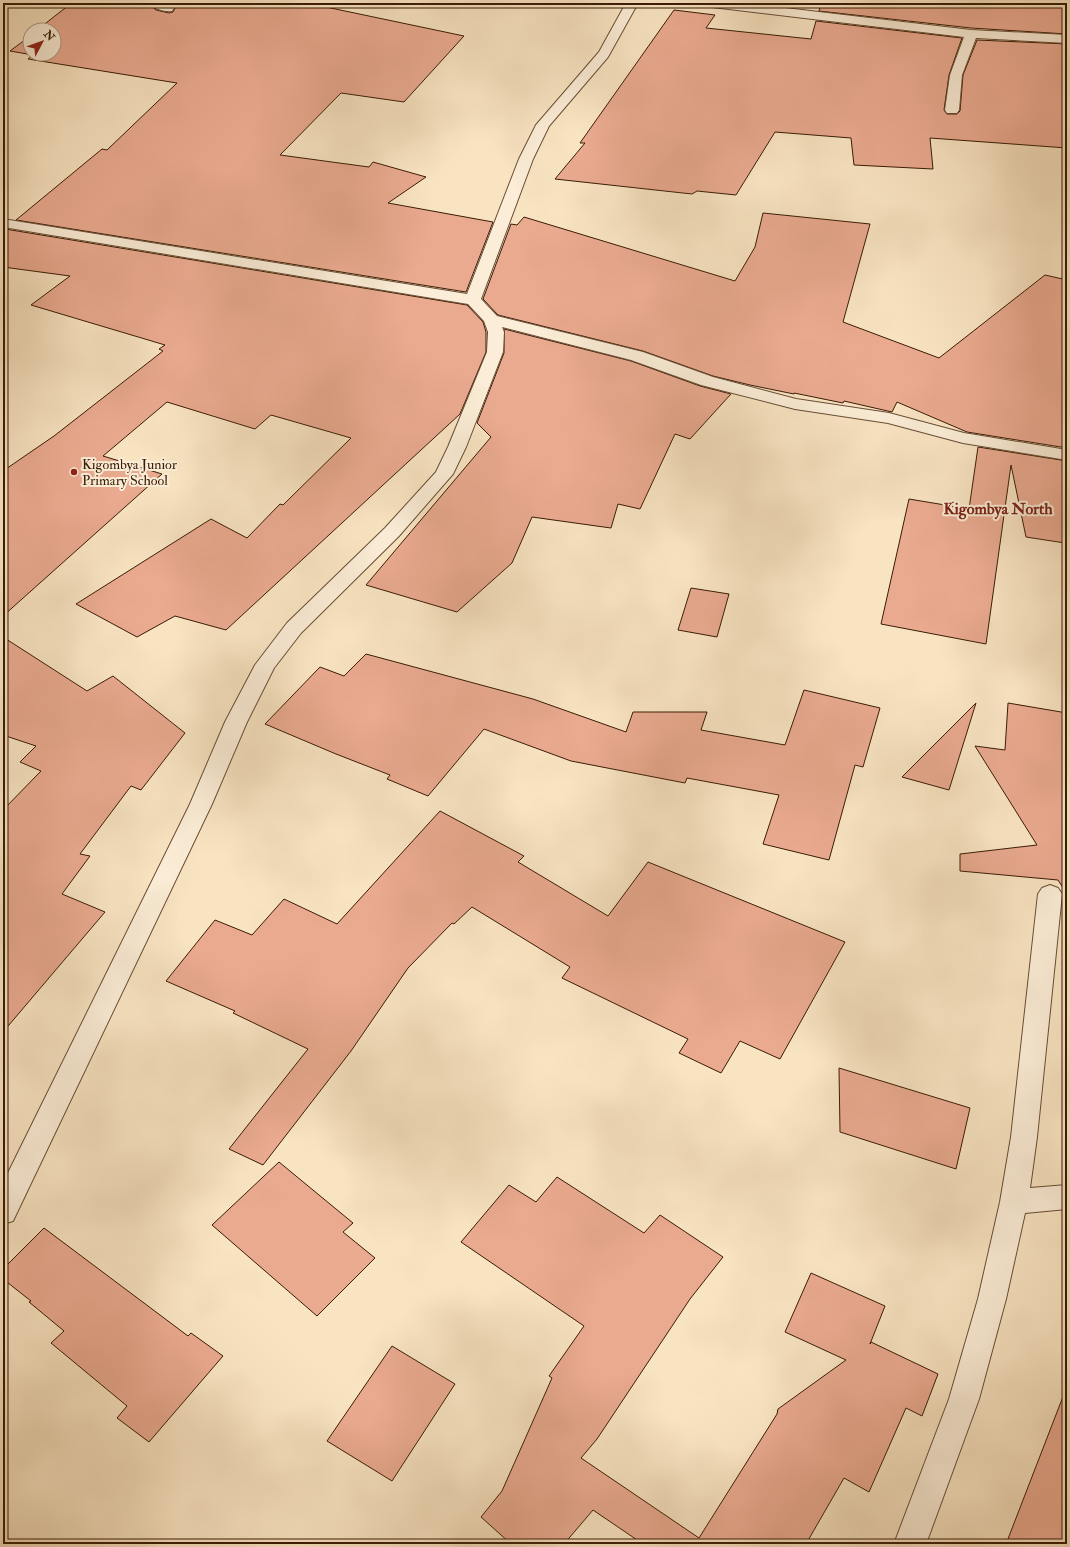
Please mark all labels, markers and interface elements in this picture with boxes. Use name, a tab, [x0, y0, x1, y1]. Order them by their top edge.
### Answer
north arrow	[22, 22, 62, 62]
text: N	[40, 27, 58, 45]
place label: Kigombya Junior Primary School	[82, 456, 178, 490]
marker: Kigombya Junior Primary School	[69, 467, 79, 477]
district label: Kigombya North	[943, 499, 1053, 520]

